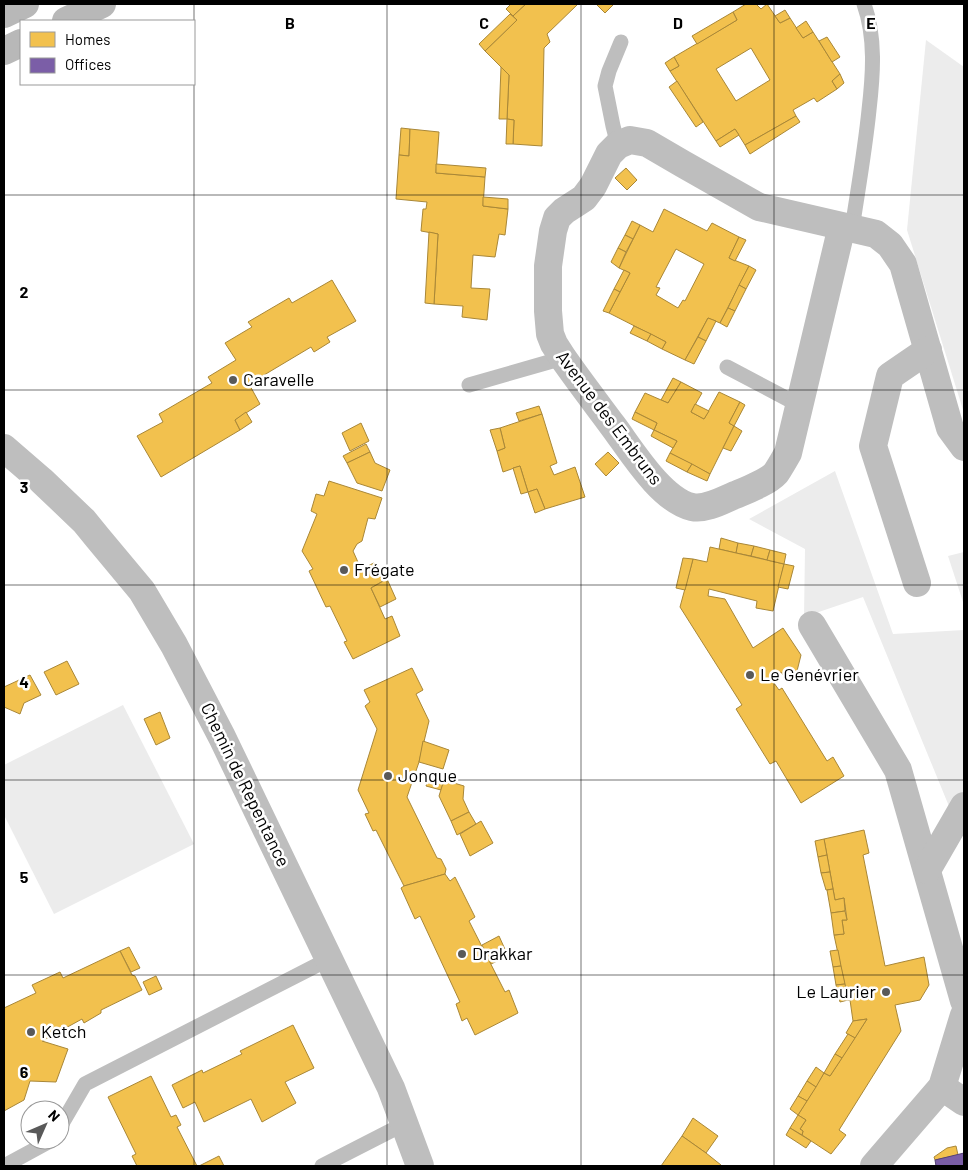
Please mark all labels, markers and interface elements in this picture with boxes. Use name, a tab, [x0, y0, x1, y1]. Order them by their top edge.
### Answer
text: B	[285, 13, 295, 32]
text: C	[479, 13, 489, 32]
text: D	[673, 13, 683, 32]
text: E	[866, 13, 876, 32]
legend	[20, 20, 195, 85]
text: Homes	[65, 30, 110, 48]
text: Offices	[65, 55, 111, 73]
text: 2	[20, 282, 29, 301]
street label: Avenue des Embruns	[552, 346, 667, 489]
place label: Caravelle	[243, 368, 314, 390]
marker: Caravelle	[227, 374, 239, 386]
text: 3	[20, 477, 28, 496]
place label: Frégate	[354, 558, 415, 580]
marker: Frégate	[338, 564, 350, 576]
place label: Le Genévrier	[760, 663, 859, 685]
marker: Le Genévrier	[744, 669, 756, 681]
text: 4	[19, 672, 29, 691]
street label: Chemin de Repentance	[197, 699, 295, 870]
place label: Jonque	[398, 764, 457, 786]
marker: Jonque	[382, 770, 394, 782]
text: 5	[20, 867, 29, 886]
place label: Drakkar	[472, 942, 533, 964]
marker: Drakkar	[456, 948, 468, 960]
place label: Le Laurier	[796, 980, 876, 1002]
marker: Le Laurier	[880, 986, 892, 998]
place label: Ketch	[41, 1020, 87, 1042]
marker: Ketch	[25, 1026, 37, 1038]
text: 6	[20, 1062, 29, 1081]
north arrow	[20, 1100, 70, 1150]
text: N	[45, 1106, 64, 1125]

